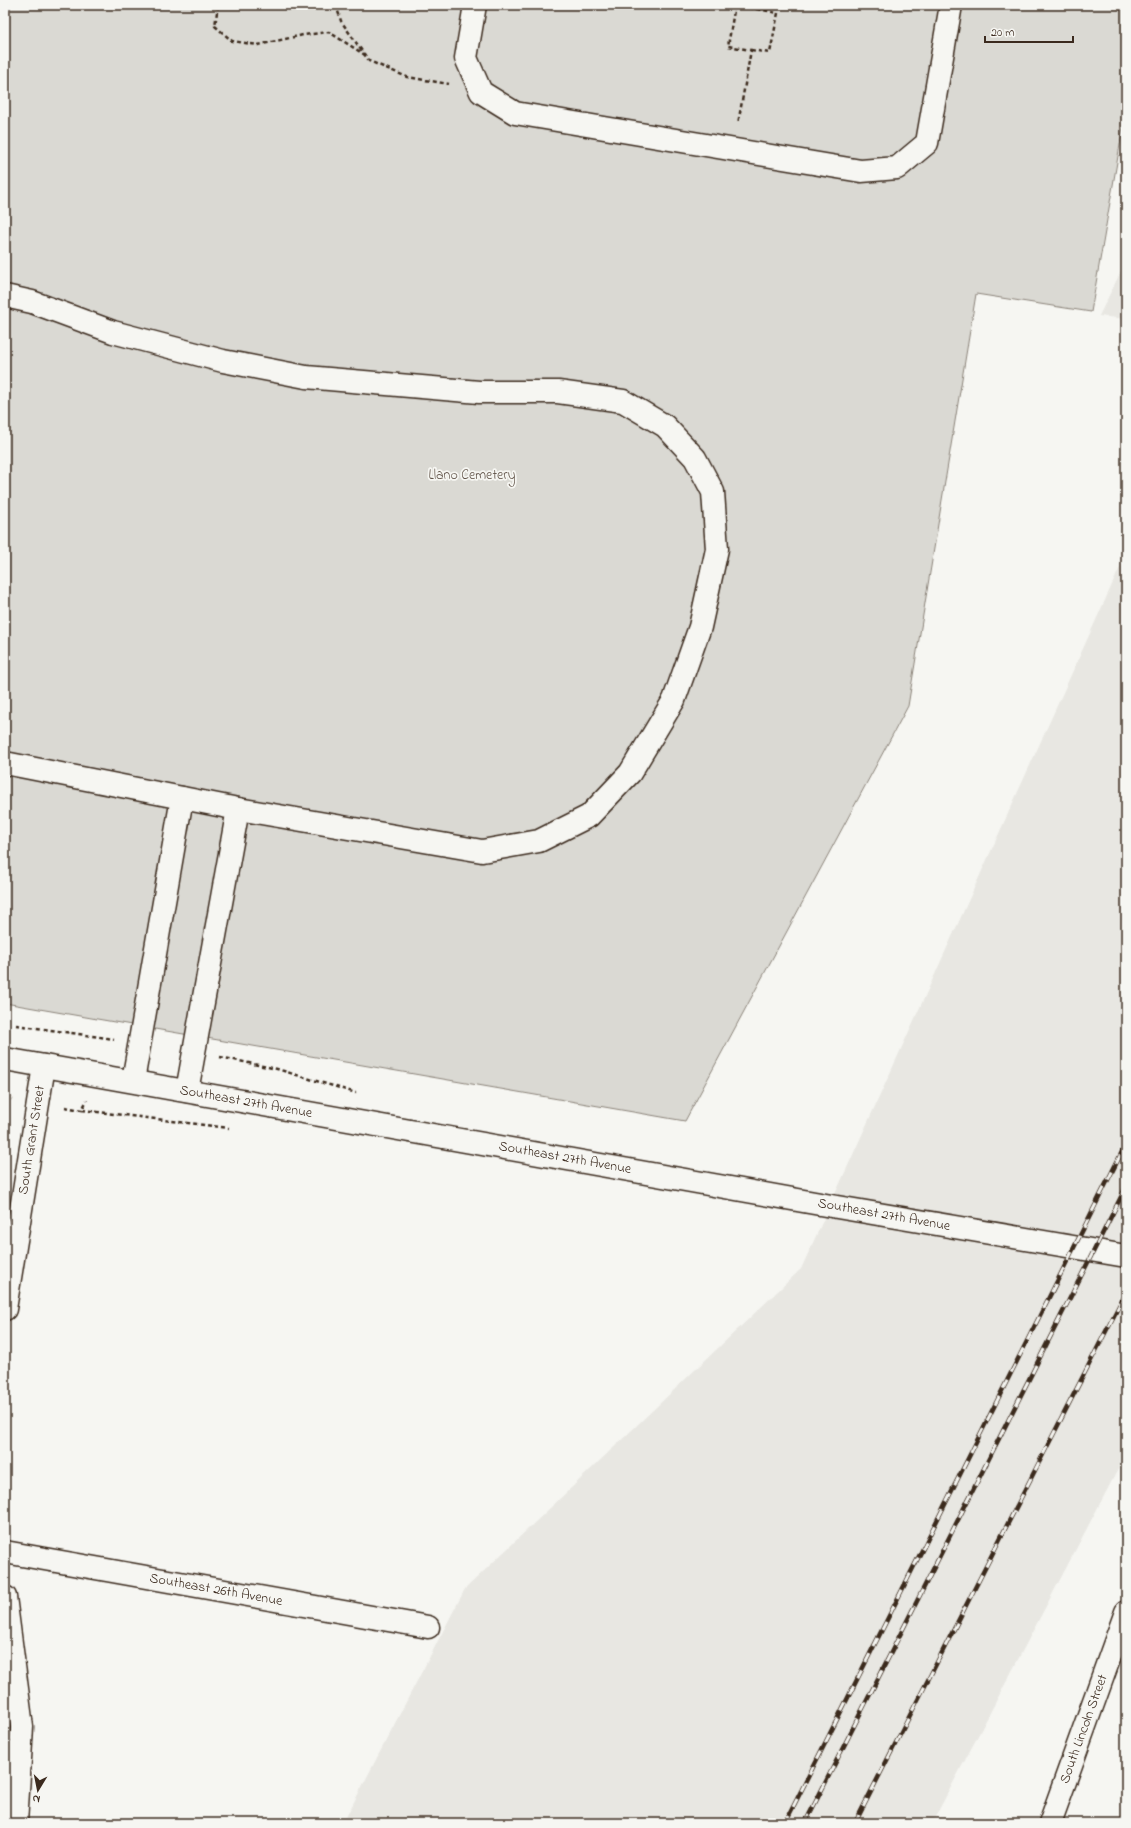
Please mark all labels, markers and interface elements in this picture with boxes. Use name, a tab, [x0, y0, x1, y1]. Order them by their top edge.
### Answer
scale bar	[985, 18, 1073, 44]
text: 20 m	[991, 24, 1014, 42]
park label: Llano Cemetery	[429, 465, 516, 487]
street label: Southeast 27th Avenue	[178, 1080, 315, 1124]
street label: South Grant Street	[13, 1084, 51, 1196]
street label: Southeast 27th Avenue	[497, 1136, 634, 1180]
street label: Southeast 27th Avenue	[816, 1193, 953, 1237]
street label: Southeast 26th Avenue	[148, 1568, 285, 1612]
street label: South Lincoln Street	[1054, 1671, 1114, 1787]
north arrow	[18, 1770, 58, 1810]
text: N	[31, 1790, 41, 1807]

